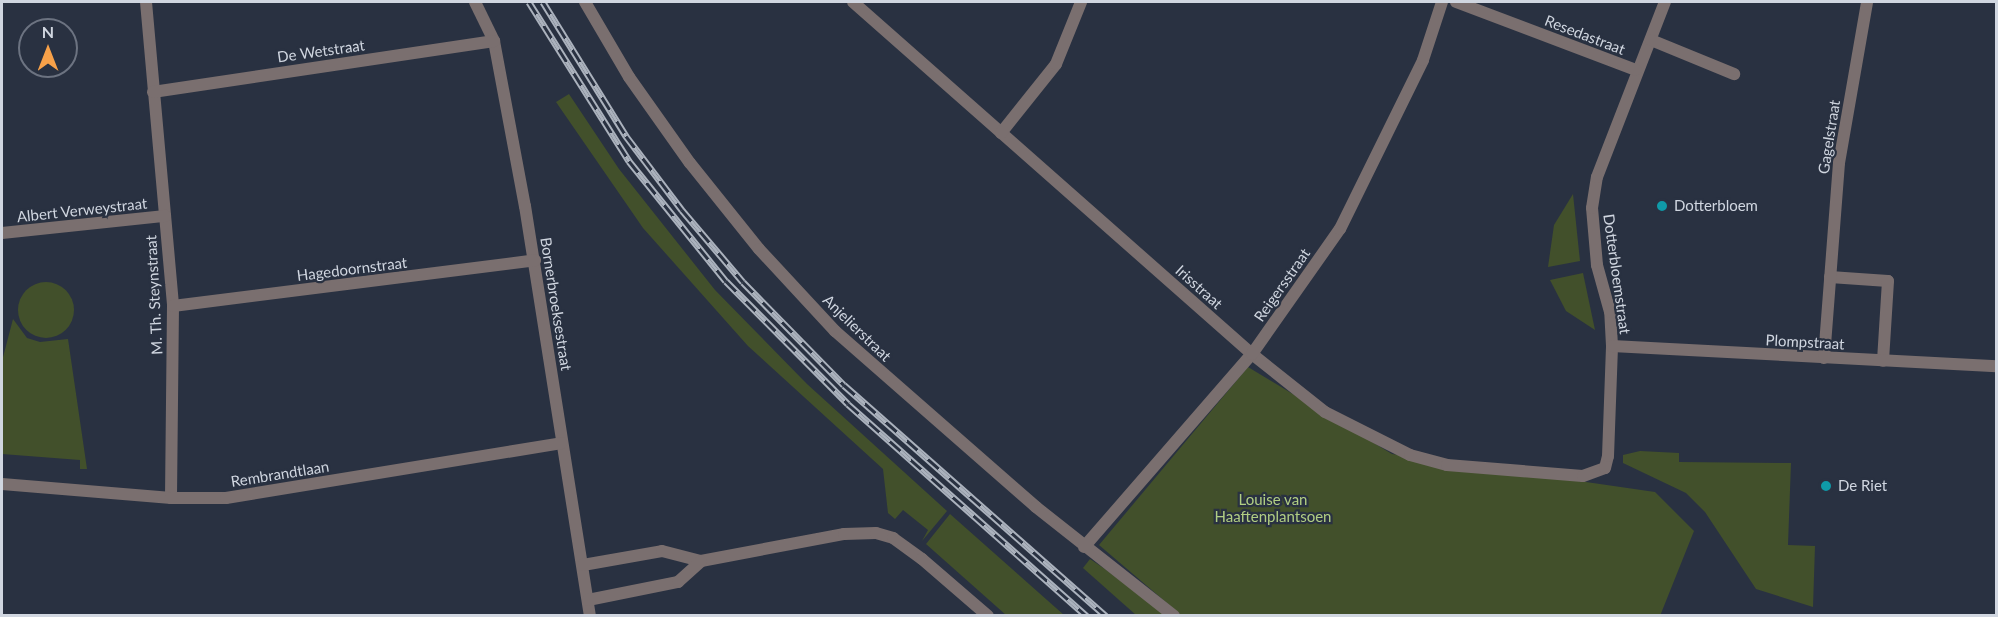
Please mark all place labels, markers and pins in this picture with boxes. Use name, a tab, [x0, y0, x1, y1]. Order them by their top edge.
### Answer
place label: Dotterbloem	[1674, 197, 1758, 215]
marker: Dotterbloem	[1655, 199, 1669, 213]
place label: De Riet	[1838, 477, 1887, 495]
marker: De Riet	[1819, 479, 1833, 493]

